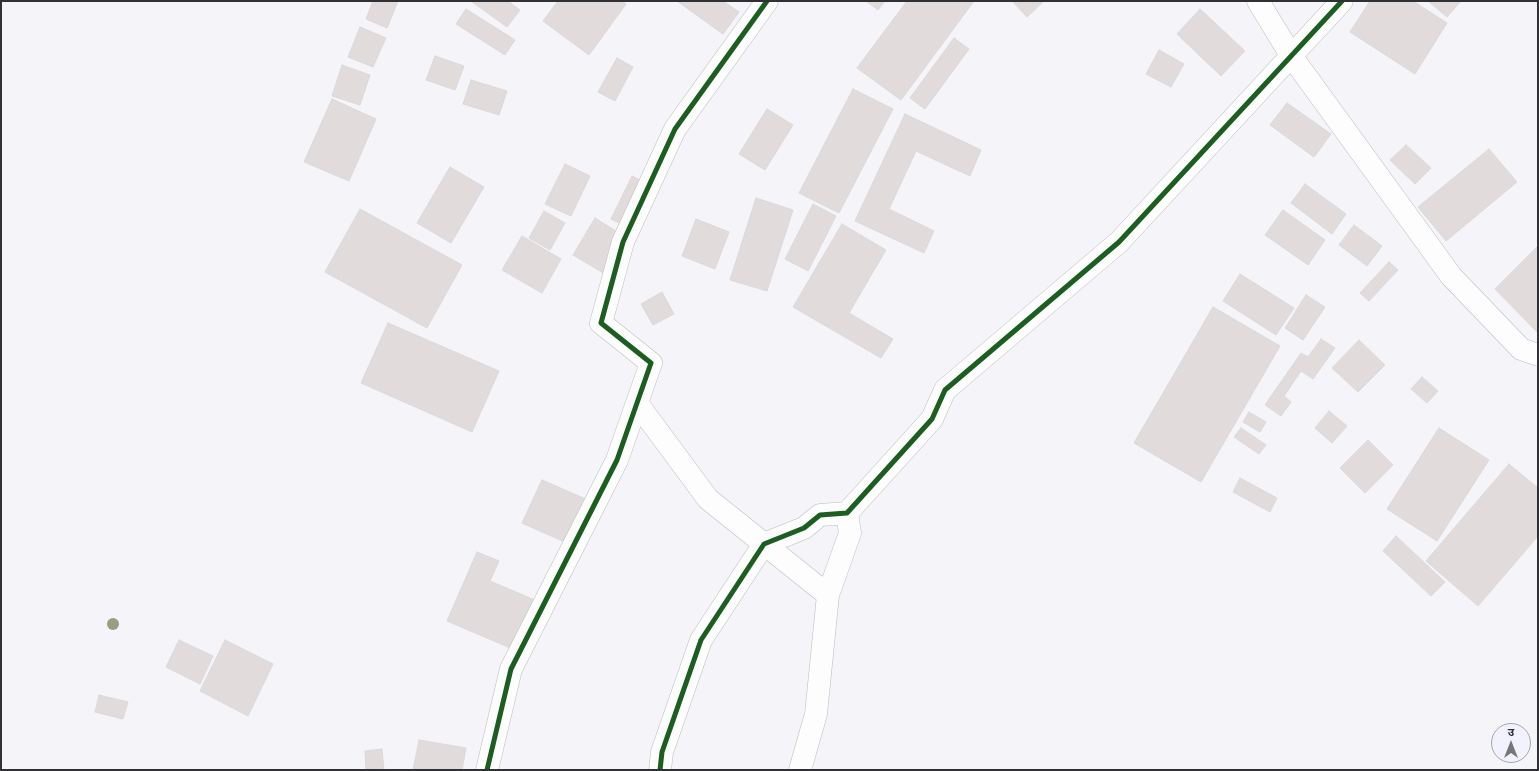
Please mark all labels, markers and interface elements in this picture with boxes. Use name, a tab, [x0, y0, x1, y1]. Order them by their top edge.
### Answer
north arrow	[1491, 723, 1531, 763]
text: उ	[1508, 725, 1514, 738]

